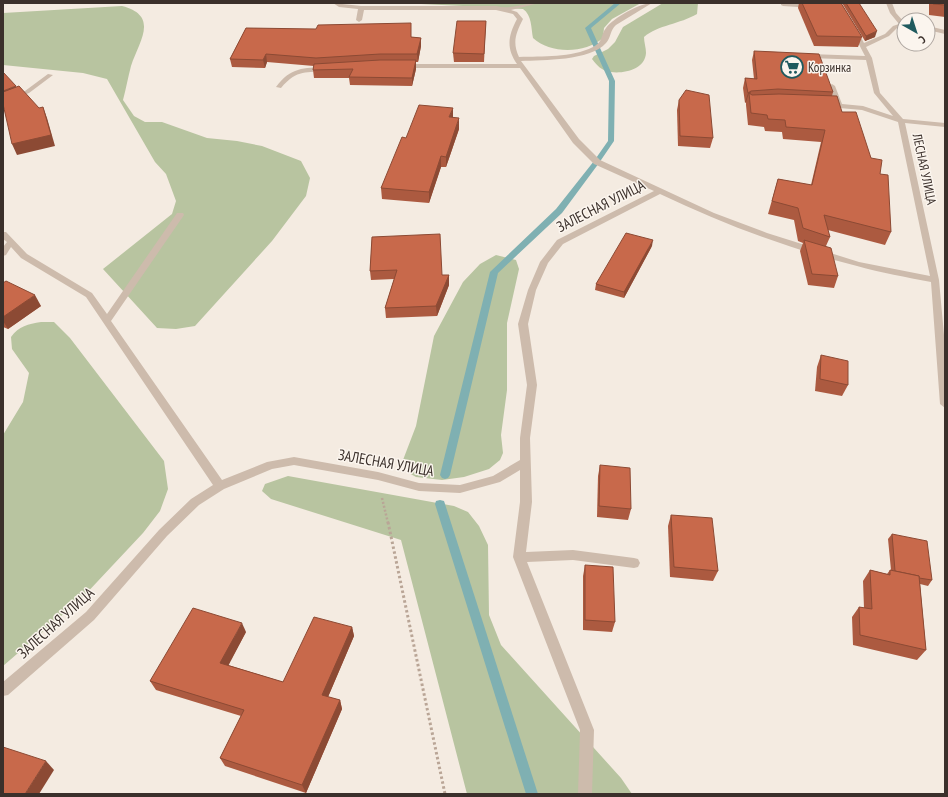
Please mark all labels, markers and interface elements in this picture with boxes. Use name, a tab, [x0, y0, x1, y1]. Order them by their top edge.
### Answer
north arrow	[896, 12, 936, 52]
text: С	[916, 33, 929, 47]
supermarket icon: Корзинка	[779, 54, 805, 80]
place label: Корзинка	[808, 59, 851, 76]
street label: ЛЕСНАЯ УЛИЦА	[908, 131, 941, 207]
street label: ЗАЛЕСНАЯ УЛИЦА	[553, 175, 649, 236]
street label: ЗАЛЕСНАЯ УЛИЦА	[337, 445, 436, 480]
street label: ЗАЛЕСНАЯ УЛИЦА	[13, 583, 99, 662]

